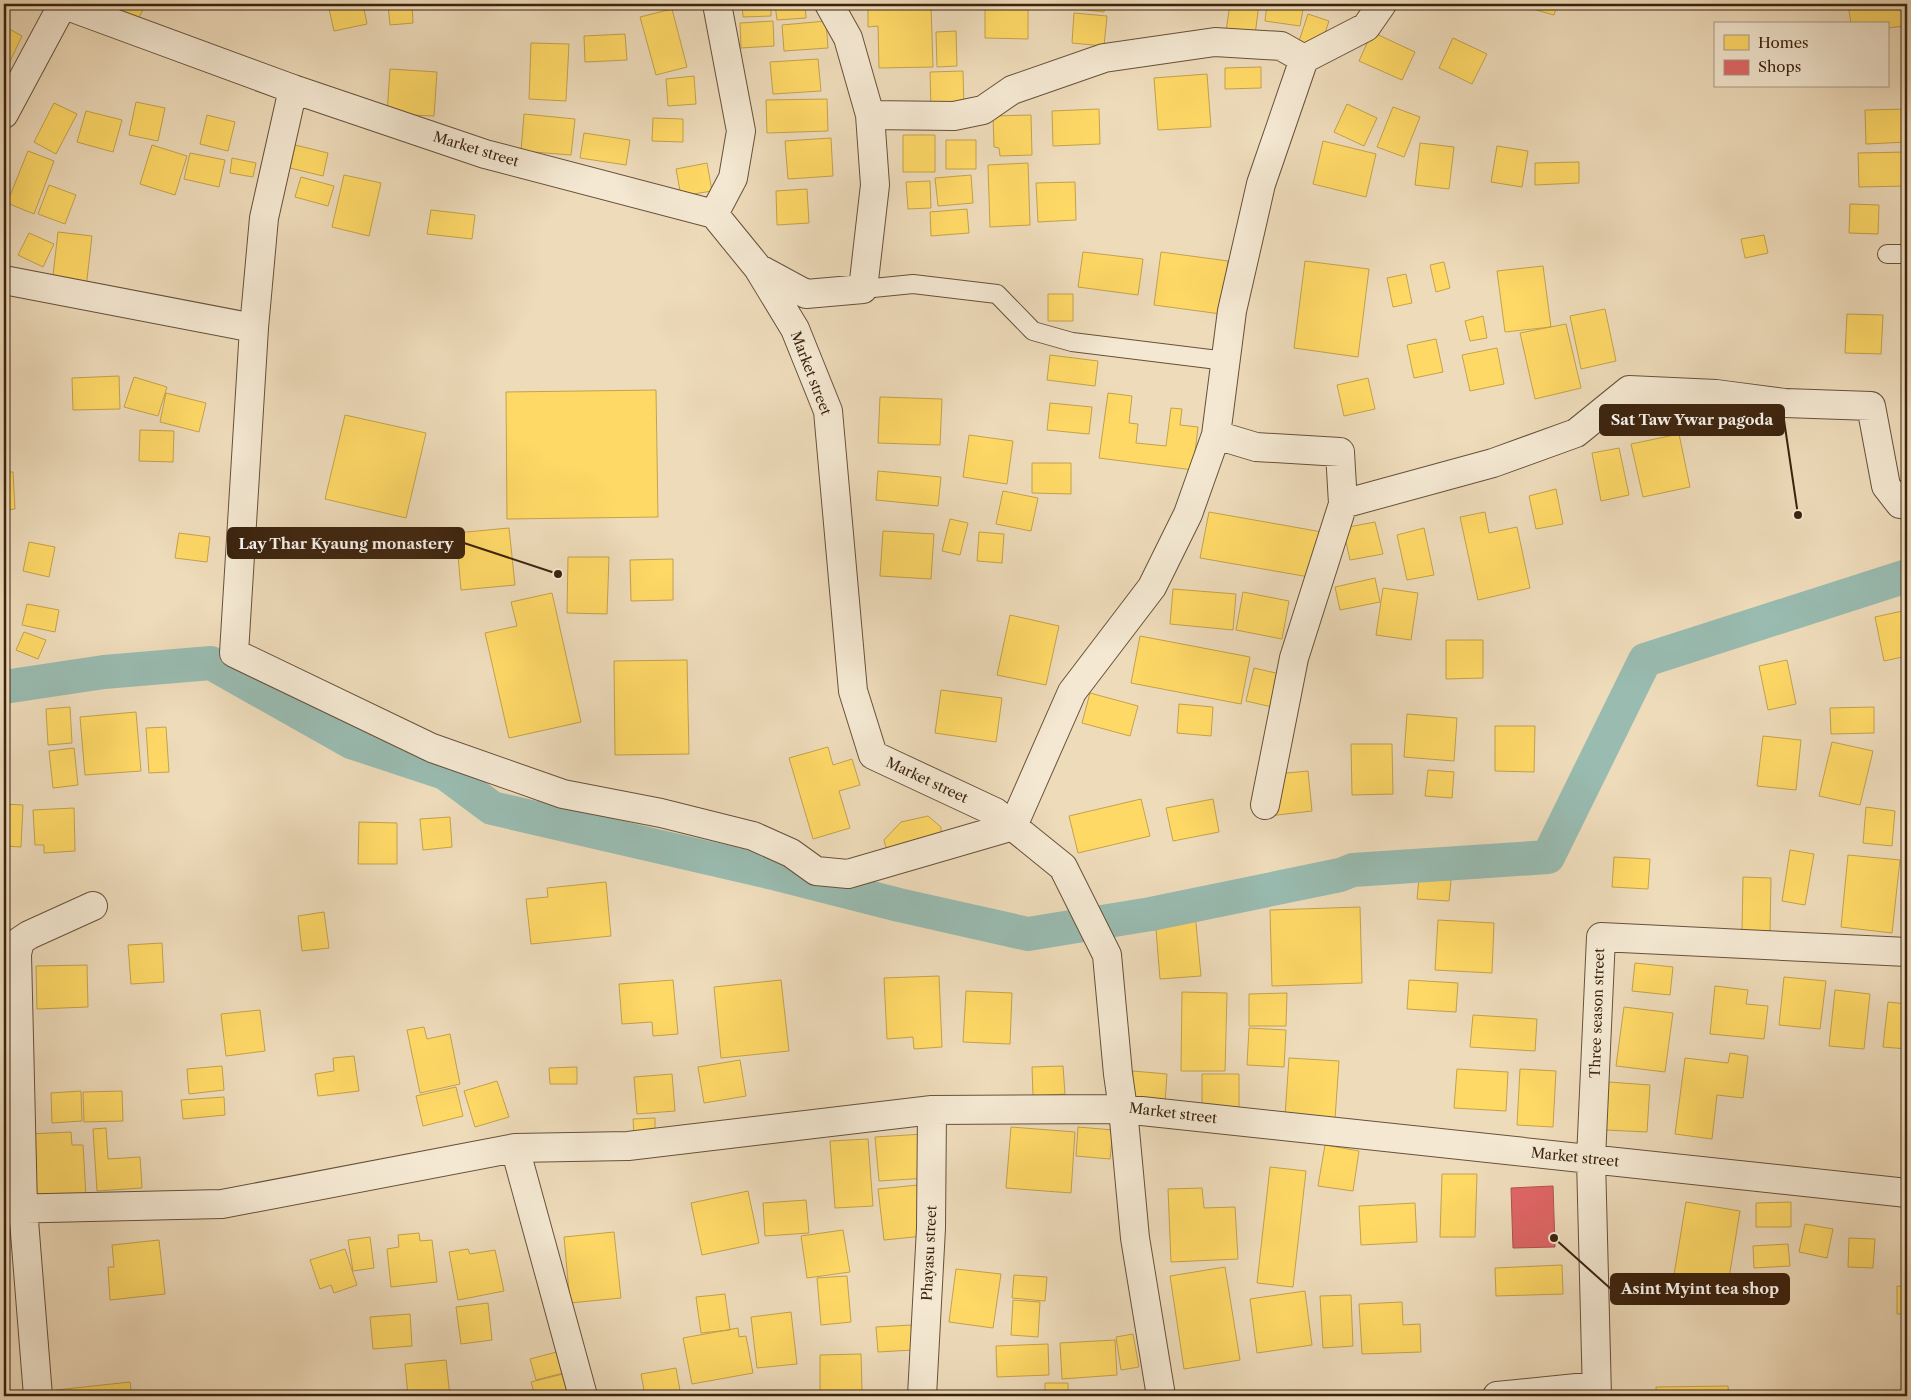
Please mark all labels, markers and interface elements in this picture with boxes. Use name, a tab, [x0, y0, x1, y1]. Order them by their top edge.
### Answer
legend	[1714, 22, 1888, 88]
text: Homes	[1758, 33, 1809, 52]
text: Shops	[1758, 57, 1801, 76]
street label: Market street	[431, 127, 521, 171]
street label: Market street	[787, 328, 835, 418]
callout: Sat Taw Ywar pagoda	[1600, 405, 1784, 435]
text: Sat Taw Ywar pagoda	[1611, 410, 1774, 429]
callout: Lay Thar Kyaung monastery	[228, 528, 464, 558]
text: Lay Thar Kyaung monastery	[238, 534, 454, 553]
street label: Market street	[883, 753, 971, 807]
street label: Three season street	[1586, 948, 1608, 1078]
street label: Market street	[1128, 1099, 1218, 1127]
street label: Market street	[1530, 1143, 1620, 1171]
street label: Phayasu street	[918, 1205, 940, 1301]
callout: Asint Myint tea shop	[1611, 1274, 1789, 1304]
text: Asint Myint tea shop	[1620, 1279, 1779, 1298]

